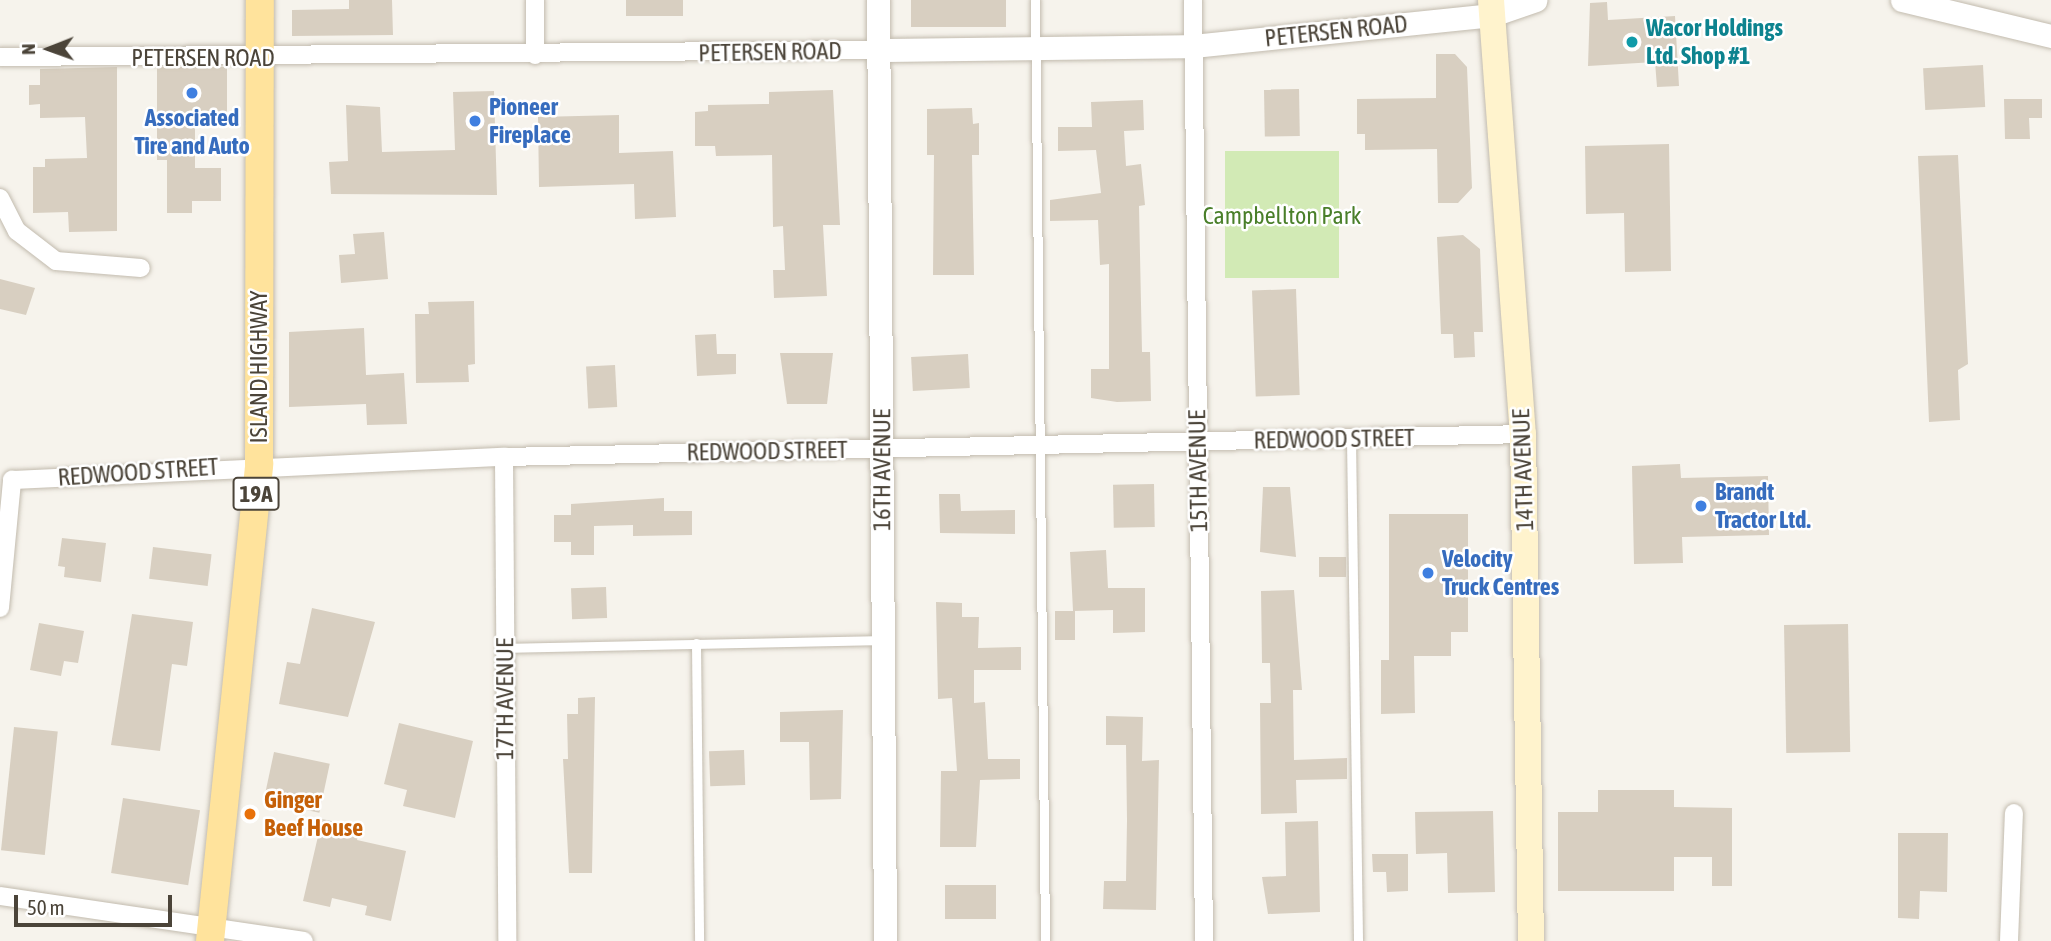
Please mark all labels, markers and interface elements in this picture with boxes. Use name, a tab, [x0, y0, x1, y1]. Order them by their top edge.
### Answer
street label: PETERSEN ROAD	[1263, 9, 1409, 53]
north arrow	[14, 14, 84, 84]
place label: Wacor Holdings Ltd. Shop #1	[1646, 14, 1783, 70]
marker: Wacor Holdings Ltd. Shop #1	[1624, 34, 1640, 50]
street label: PETERSEN ROAD	[698, 36, 842, 68]
text: N	[17, 44, 39, 55]
street label: PETERSEN ROAD	[131, 44, 275, 72]
marker: Associated Tire and Auto	[184, 85, 200, 101]
place label: Pioneer Fireplace	[489, 93, 571, 149]
place label: Associated Tire and Auto	[134, 104, 250, 160]
marker: Pioneer Fireplace	[467, 113, 483, 129]
park label: Campbellton Park	[1203, 202, 1361, 230]
street label: ISLAND HIGHWAY	[245, 290, 273, 444]
street label: 14TH AVENUE	[1506, 408, 1540, 532]
street label: 16TH AVENUE	[868, 409, 896, 531]
street label: 15TH AVENUE	[1183, 410, 1213, 532]
street label: REDWOOD STREET	[1253, 423, 1415, 455]
street label: REDWOOD STREET	[686, 435, 848, 467]
street label: REDWOOD STREET	[57, 452, 219, 492]
road number: 19A	[232, 474, 280, 514]
place label: Brandt Tractor Ltd.	[1715, 478, 1811, 534]
marker: Brandt Tractor Ltd.	[1693, 498, 1709, 514]
place label: Velocity Truck Centres	[1442, 545, 1559, 601]
marker: Velocity Truck Centres	[1420, 565, 1436, 581]
street label: 17TH AVENUE	[491, 638, 519, 760]
place label: Ginger Beef House	[264, 786, 363, 842]
marker: Ginger Beef House	[242, 806, 258, 822]
scale bar	[18, 881, 175, 925]
text: 50 m	[27, 895, 65, 919]

